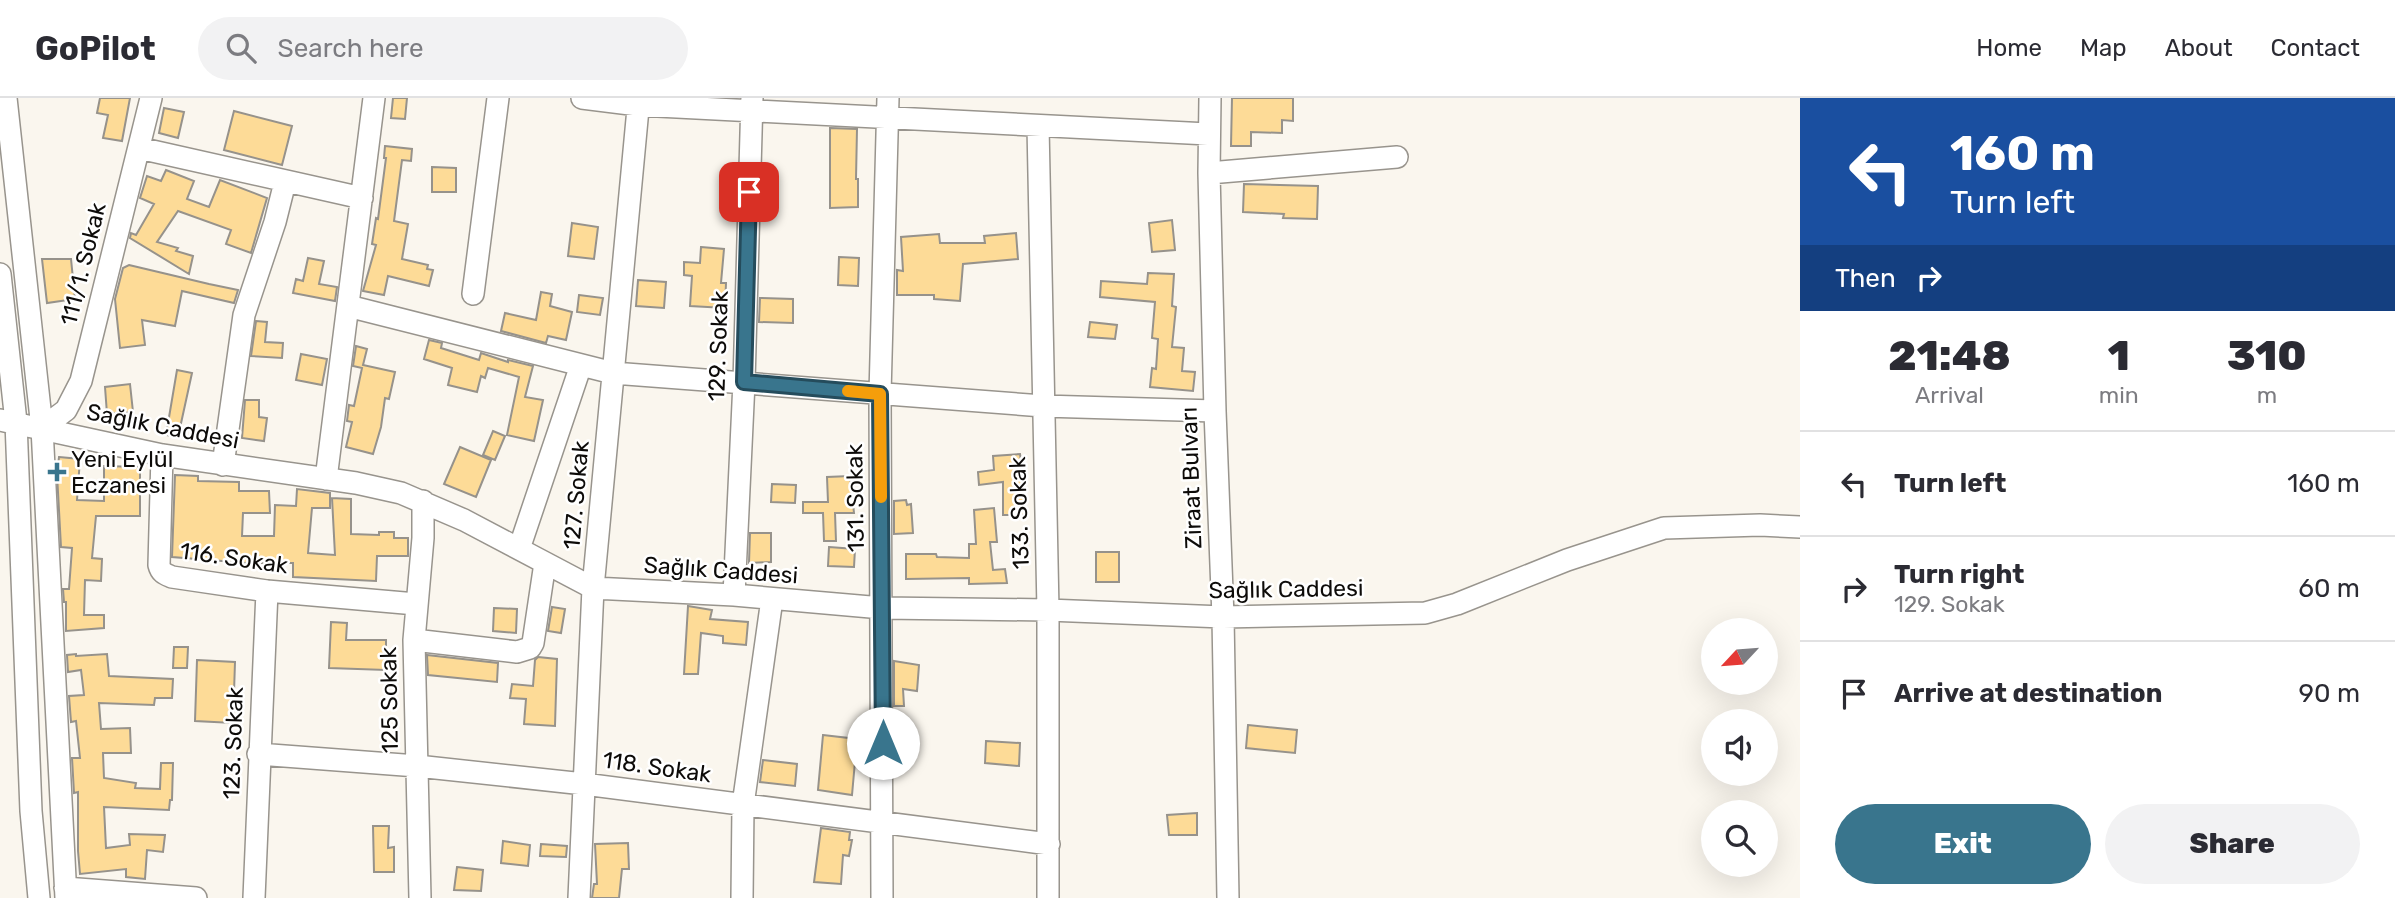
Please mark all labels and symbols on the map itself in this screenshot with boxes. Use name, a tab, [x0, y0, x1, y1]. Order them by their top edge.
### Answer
pin	[719, 162, 779, 222]
street label: 111/1. Sokak	[54, 200, 112, 328]
street label: 129. Sokak	[702, 290, 734, 402]
street label: Sağlık Caddesi	[84, 397, 242, 455]
street label: Ziraat Bulvarı	[1175, 407, 1207, 549]
street label: 127. Sokak	[557, 439, 595, 550]
street label: 131. Sokak	[840, 444, 870, 552]
place label: Yeni Eylül Eczanesi	[71, 445, 173, 499]
street label: 133. Sokak	[1003, 456, 1035, 570]
marker: Yeni Eylül Eczanesi	[49, 464, 65, 480]
street label: 116. Sokak	[178, 537, 290, 579]
street label: Sağlık Caddesi	[643, 551, 799, 589]
street label: Sağlık Caddesi	[1208, 574, 1364, 604]
north arrow	[1701, 618, 1778, 695]
street label: 125 Sokak	[374, 646, 404, 753]
street label: 123. Sokak	[217, 686, 249, 800]
position arrow	[846, 706, 920, 780]
street label: 118. Sokak	[601, 746, 713, 788]

